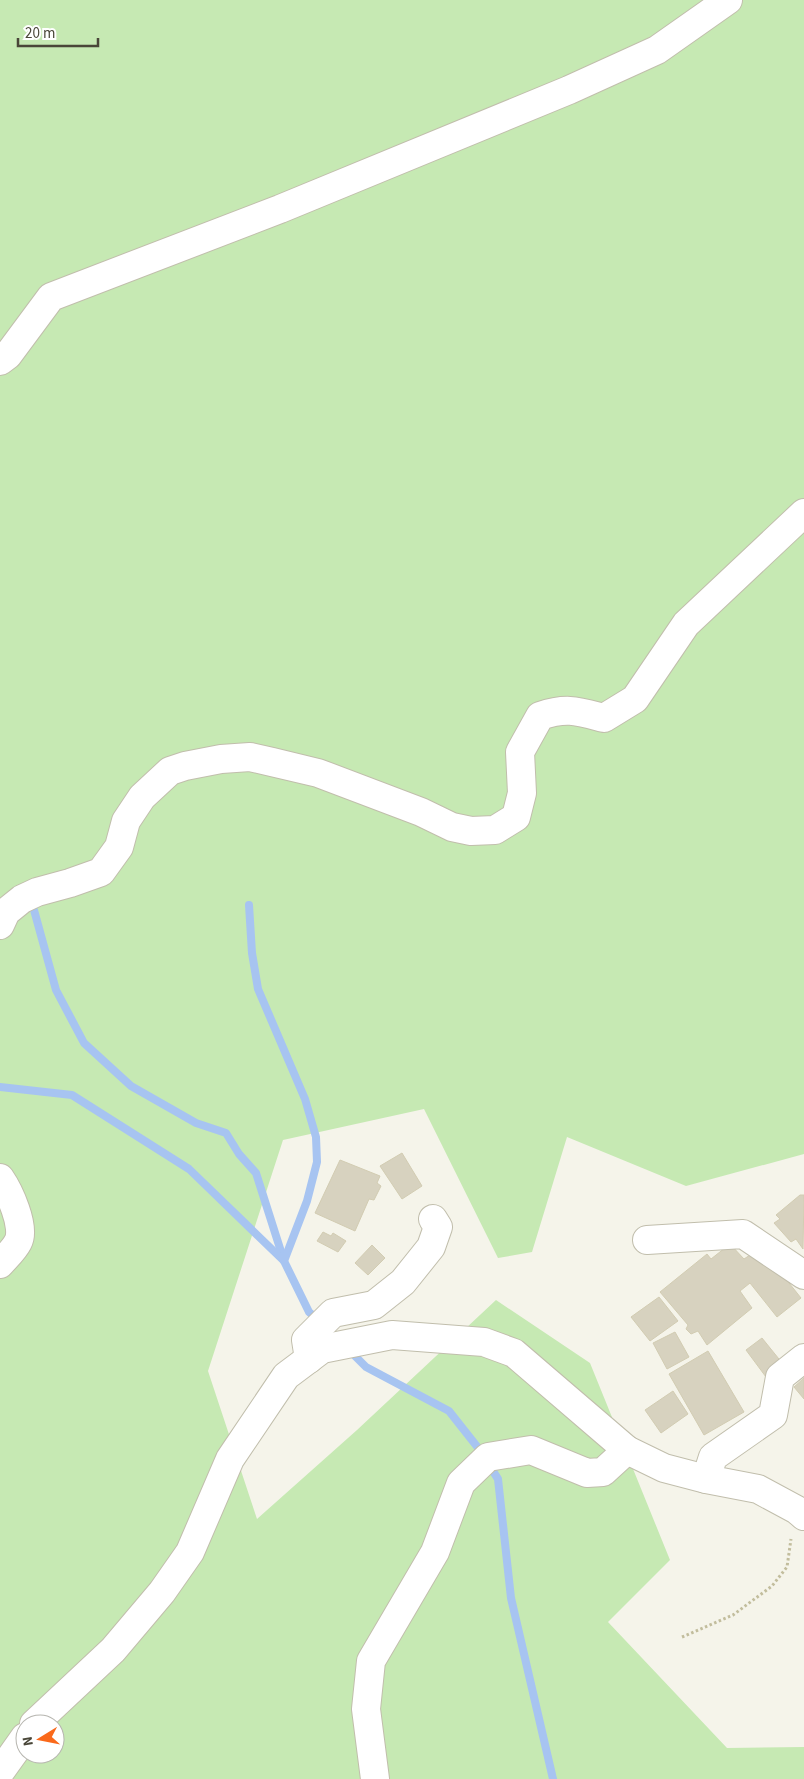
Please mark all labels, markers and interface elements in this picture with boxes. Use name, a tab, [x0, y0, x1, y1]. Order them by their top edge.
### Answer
scale bar	[18, 15, 98, 47]
text: 20 m	[25, 23, 55, 44]
north arrow	[15, 1714, 65, 1764]
text: N	[18, 1735, 39, 1747]

